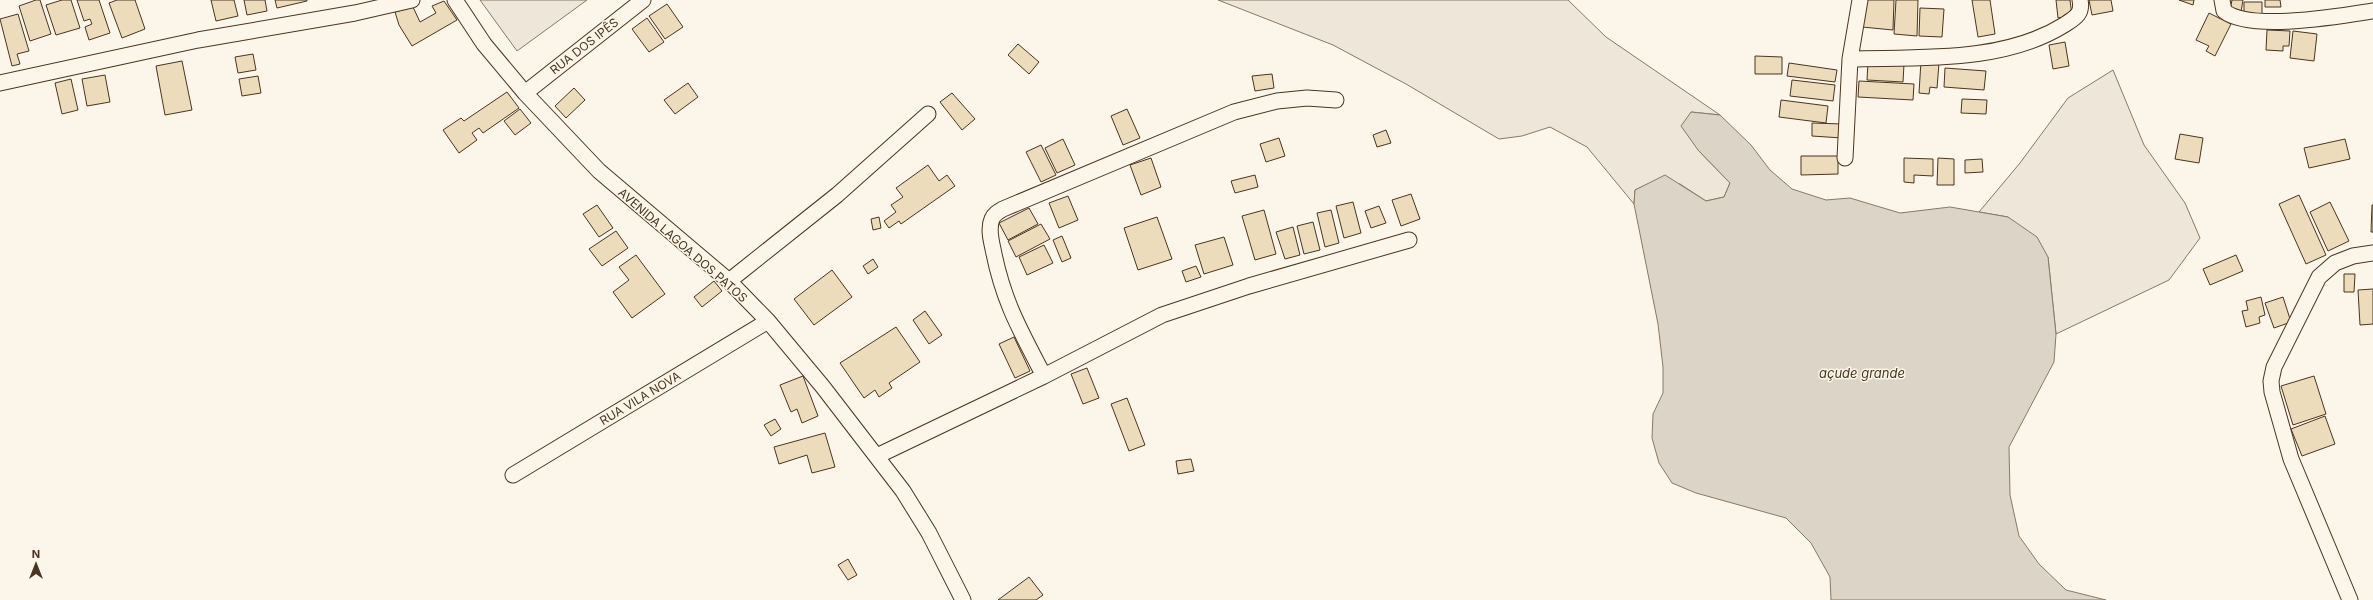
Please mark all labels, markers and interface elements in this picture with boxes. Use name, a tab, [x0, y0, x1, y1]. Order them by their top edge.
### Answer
street label: RUA DOS IPÊS	[547, 14, 621, 77]
street label: AVENIDA LAGOA DOS PATOS	[615, 185, 751, 305]
water label: açude grande	[1819, 365, 1905, 381]
street label: RUA VILA NOVA	[597, 368, 683, 428]
north arrow	[16, 544, 56, 584]
text: N	[32, 547, 40, 561]

